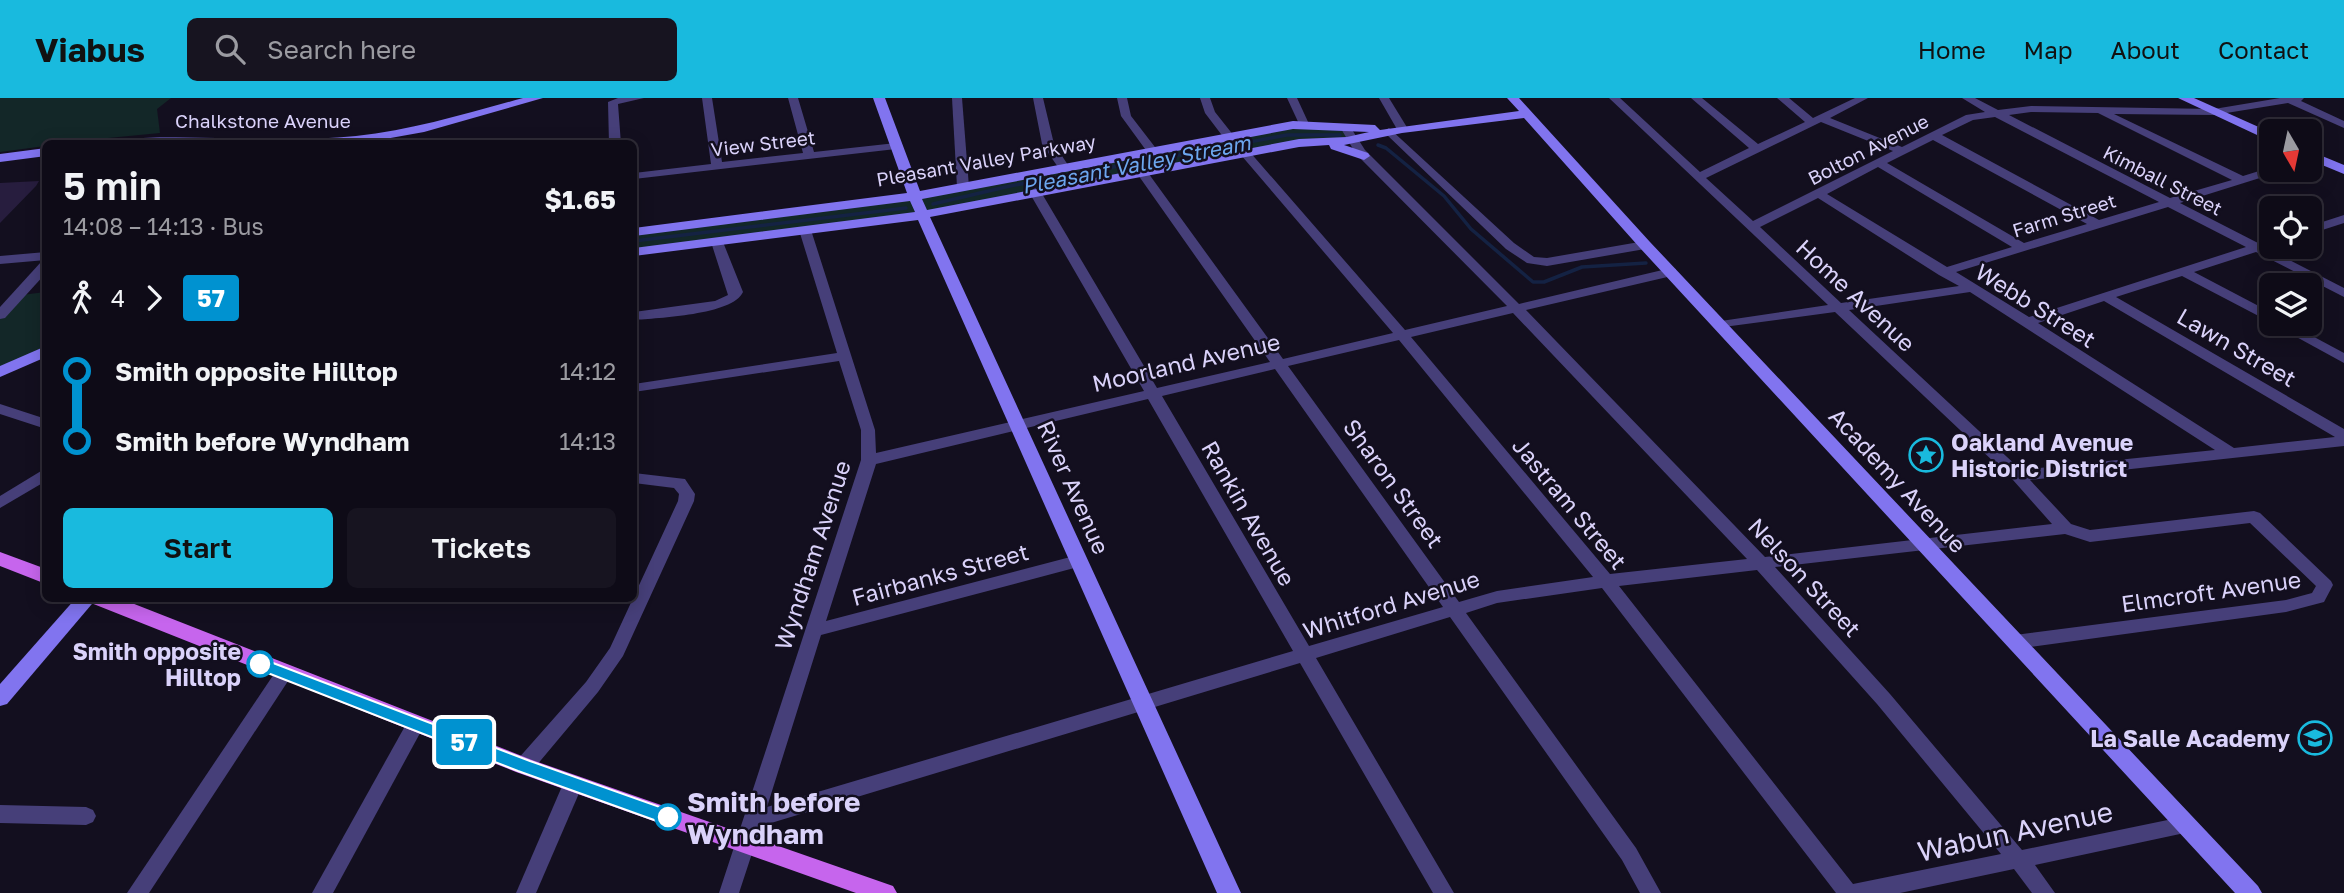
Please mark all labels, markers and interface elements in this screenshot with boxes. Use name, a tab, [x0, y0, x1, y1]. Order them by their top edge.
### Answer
search box	[187, 18, 677, 81]
text: Viabus	[35, 30, 145, 69]
icon: search	[211, 30, 249, 68]
text: Search here	[267, 34, 416, 65]
text: Home	[1918, 35, 1986, 64]
text: Map	[2024, 35, 2073, 64]
text: About	[2111, 35, 2180, 64]
text: Contact	[2218, 35, 2309, 64]
street label: Chalkstone Avenue	[175, 109, 351, 132]
street label: Bolton Avenue	[1804, 109, 1932, 189]
north arrow	[2259, 119, 2322, 182]
map controls	[2259, 119, 2322, 336]
street label: View Street	[709, 125, 817, 161]
street label: Pleasant Valley Parkway	[874, 129, 1098, 191]
water label: Pleasant Valley Stream	[1019, 129, 1254, 199]
street label: Kimball Street	[2100, 140, 2226, 220]
text: 5 min	[63, 163, 162, 208]
text: $1.65	[544, 184, 616, 215]
street label: Farm Street	[2010, 188, 2118, 242]
button: locate	[2259, 196, 2322, 259]
text: 14:08 – 14:13 · Bus	[63, 212, 264, 240]
street label: Home Avenue	[1791, 233, 1921, 357]
street label: Webb Street	[1971, 257, 2101, 353]
button: layers	[2259, 273, 2322, 336]
icon: walk	[63, 279, 101, 317]
icon: forward	[135, 279, 173, 317]
text: 57	[197, 283, 225, 312]
text: 4	[111, 284, 125, 312]
street label: Lawn Street	[2173, 302, 2301, 392]
street label: Moorland Avenue	[1089, 327, 1283, 397]
text: Smith opposite Hilltop	[115, 356, 398, 387]
text: 14:12	[559, 357, 616, 385]
street label: Academy Avenue	[1824, 402, 1972, 558]
street label: Sharon Street	[1338, 413, 1450, 553]
street label: River Avenue	[1032, 416, 1116, 558]
text: Smith before Wyndham	[115, 426, 410, 457]
text: 14:13	[559, 427, 616, 455]
place label: Oakland Avenue Historic District	[1951, 428, 2133, 482]
street label: Jastram Street	[1507, 432, 1633, 574]
street label: Rankin Avenue	[1196, 436, 1302, 590]
place icon: Oakland Avenue Historic District	[1907, 436, 1945, 474]
street label: Wyndham Avenue	[768, 457, 856, 653]
button: Start	[63, 508, 333, 588]
button: Tickets	[347, 508, 616, 588]
street label: Nelson Street	[1743, 512, 1867, 642]
street label: Fairbanks Street	[849, 537, 1031, 611]
street label: Whitford Avenue	[1299, 564, 1483, 644]
street label: Elmcroft Avenue	[2119, 565, 2303, 617]
place label: Smith opposite Hilltop	[72, 637, 241, 691]
marker: Smith opposite Hilltop	[247, 651, 273, 677]
line badge: 57	[433, 719, 496, 765]
school or university icon: La Salle Academy	[2296, 719, 2334, 757]
place label: La Salle Academy	[2090, 724, 2290, 752]
text: 57	[450, 727, 478, 756]
place label: Smith before Wyndham	[687, 785, 861, 850]
street label: Wabun Avenue	[1914, 794, 2116, 868]
marker: Smith before Wyndham	[655, 804, 681, 830]

